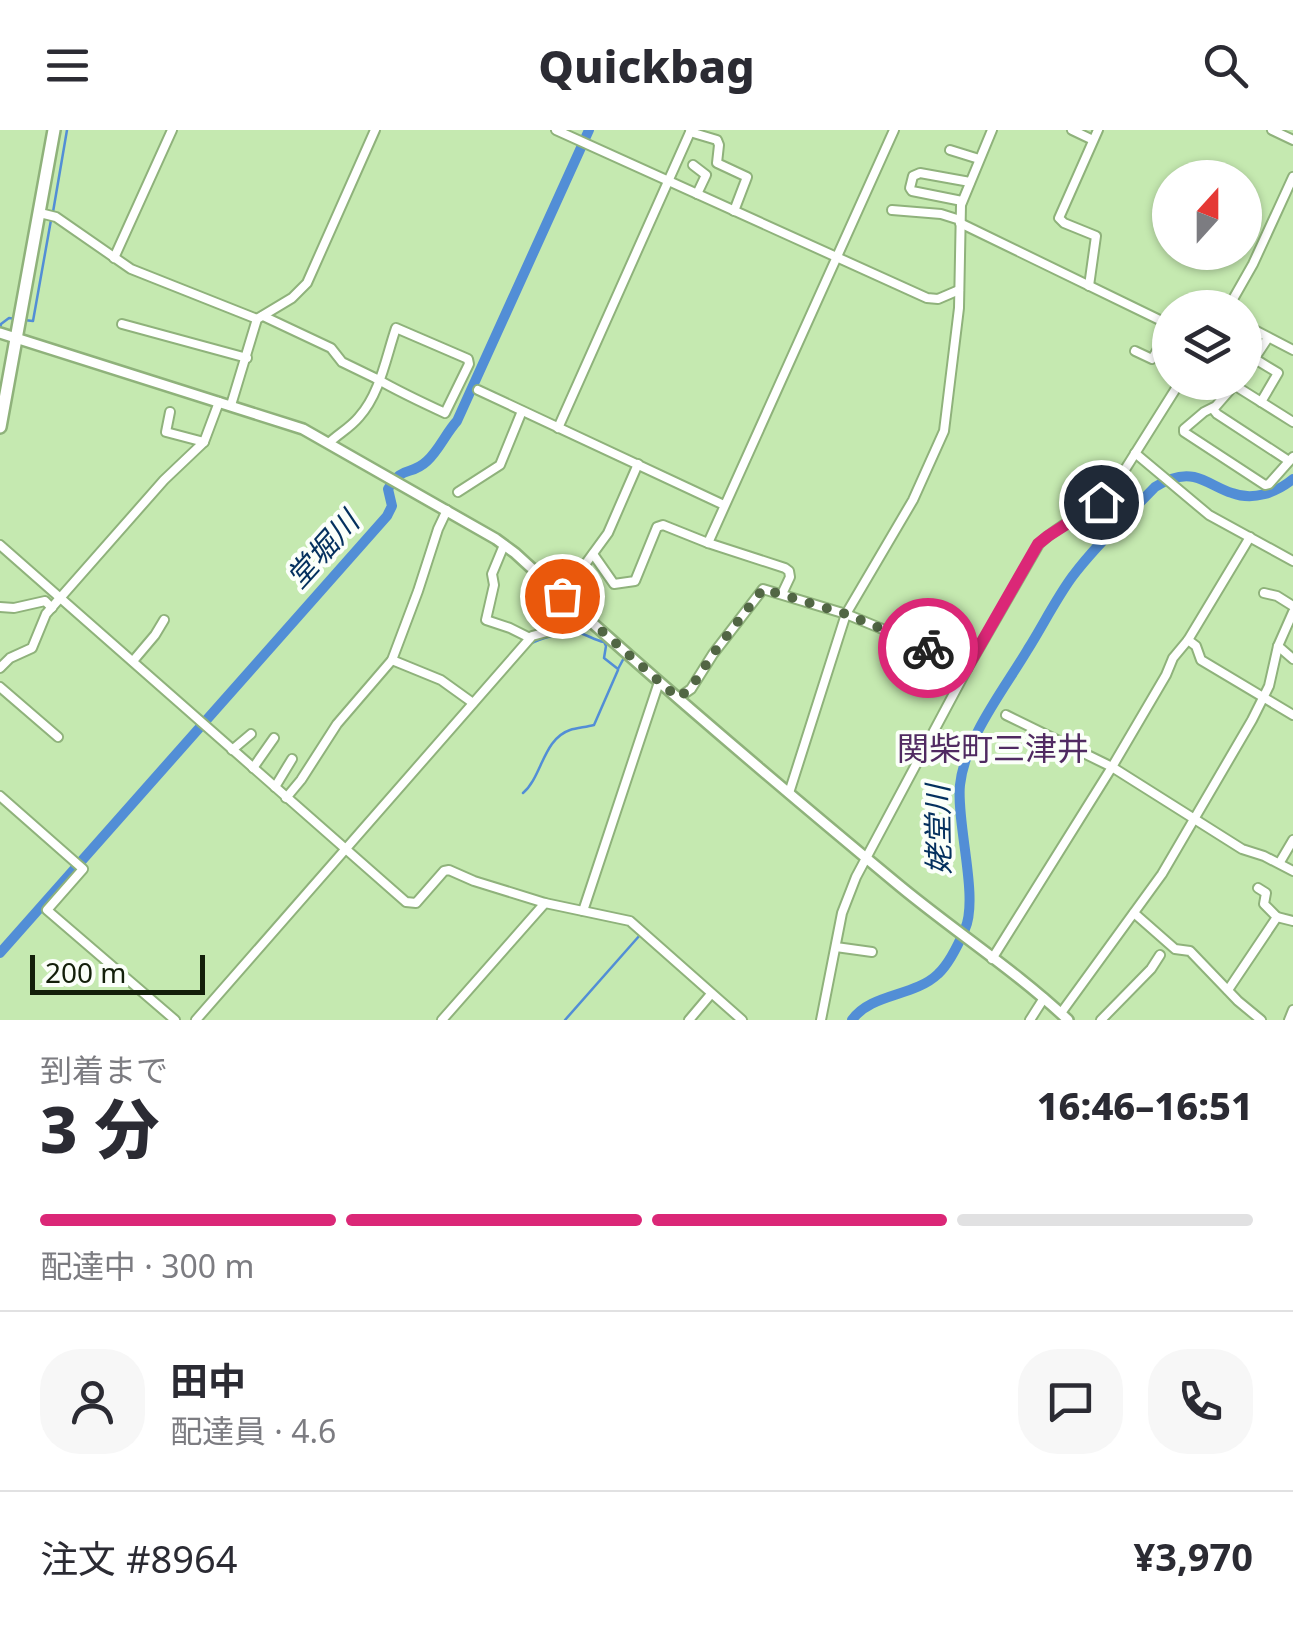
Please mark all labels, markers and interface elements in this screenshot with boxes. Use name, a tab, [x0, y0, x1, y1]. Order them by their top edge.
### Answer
text: Quickbag	[538, 35, 755, 96]
icon: menu	[40, 38, 95, 93]
icon: search	[1198, 38, 1253, 93]
north arrow	[1152, 160, 1262, 270]
map controls	[1152, 160, 1262, 400]
button: layers	[1152, 290, 1262, 400]
pin	[1059, 460, 1144, 545]
icon: home	[1074, 475, 1129, 530]
water label: 堂堀川	[277, 500, 369, 596]
pin	[520, 554, 605, 639]
icon: bag	[535, 569, 590, 624]
courier	[878, 598, 978, 698]
icon: bike	[901, 621, 956, 676]
district label: 関柴町三津井	[897, 726, 1089, 769]
water label: 姥堂川	[916, 782, 959, 875]
scale bar	[30, 950, 205, 994]
text: 200 m	[45, 953, 127, 991]
text: 到着まで	[40, 1048, 168, 1091]
text: 16:46–16:51	[1037, 1079, 1253, 1131]
text: 3 分	[40, 1084, 159, 1172]
text: 配達中 · 300 m	[40, 1244, 254, 1287]
button: person	[40, 1349, 145, 1454]
button: chat	[1018, 1349, 1123, 1454]
button: phone	[1148, 1349, 1253, 1454]
text: 田中	[170, 1354, 246, 1406]
text: 配達員 · 4.6	[170, 1409, 336, 1452]
text: ¥3,970	[1133, 1530, 1253, 1582]
text: 注文 #8964	[40, 1532, 237, 1584]

